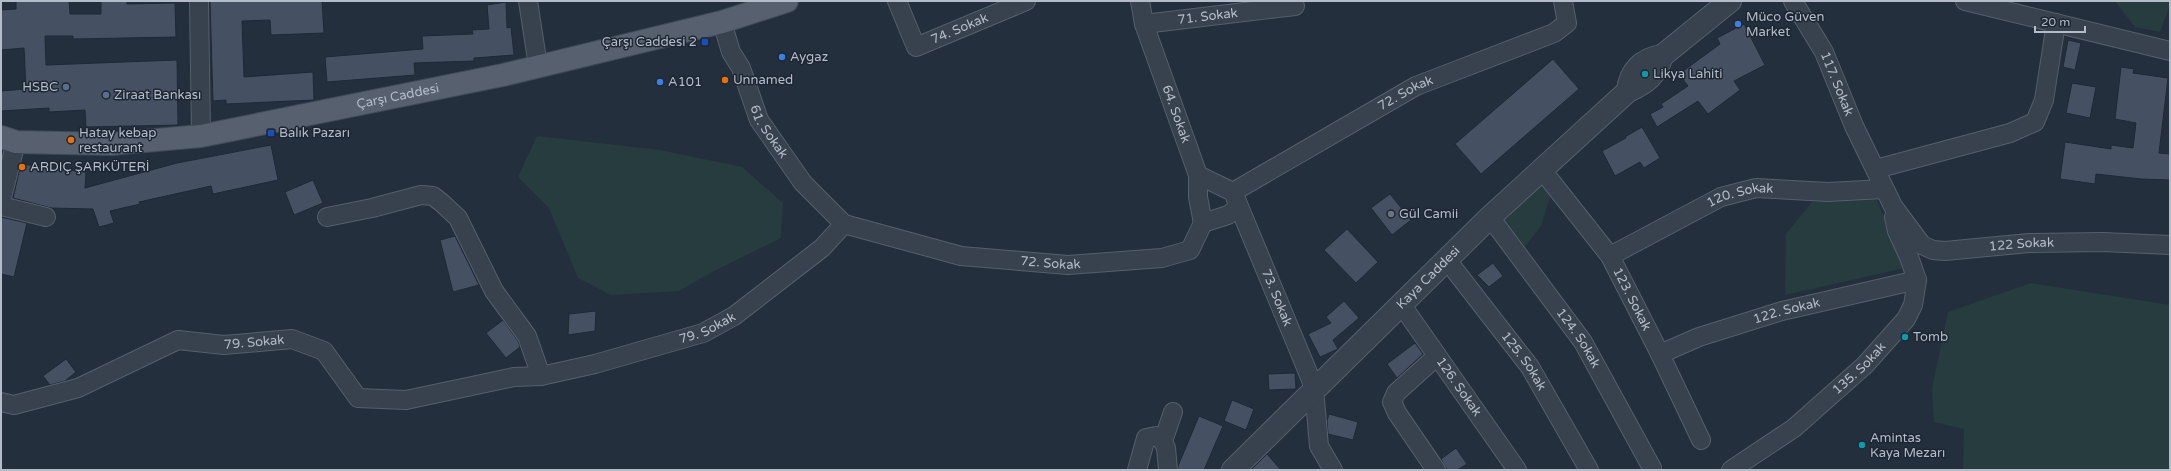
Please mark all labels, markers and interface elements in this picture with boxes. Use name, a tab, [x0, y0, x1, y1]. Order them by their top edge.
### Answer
street label: 71. Sokak	[1177, 5, 1238, 28]
scale bar	[2035, 8, 2085, 34]
place label: Müco Güven Market	[1746, 9, 1824, 40]
street label: 74. Sokak	[929, 10, 991, 48]
text: 20 m	[2041, 15, 2070, 29]
marker: Müco Güven Market	[1733, 19, 1743, 29]
place label: Çarşı Caddesi 2	[602, 34, 697, 50]
marker: Çarşı Caddesi 2	[700, 37, 710, 47]
place label: Aygaz	[790, 49, 828, 65]
street label: 117. Sokak	[1817, 49, 1857, 118]
marker: Aygaz	[777, 52, 787, 62]
place label: Likya Lahiti	[1653, 66, 1723, 82]
marker: Likya Lahiti	[1640, 69, 1650, 79]
place label: Unnamed	[733, 72, 793, 88]
street label: 72. Sokak	[1375, 72, 1435, 114]
place label: A101	[668, 74, 702, 90]
marker: Unnamed	[720, 75, 730, 85]
marker: A101	[655, 77, 665, 87]
place label: HSBC	[22, 79, 58, 95]
street label: Çarşı Caddesi	[355, 80, 441, 112]
marker: HSBC	[61, 82, 71, 92]
street label: 64. Sokak	[1159, 83, 1194, 145]
place label: Ziraat Bankası	[114, 87, 201, 103]
marker: Ziraat Bankası	[101, 90, 111, 100]
street label: 61. Sokak	[746, 103, 791, 161]
place label: Hatay kebap restaurant	[79, 125, 157, 156]
place label: Balık Pazarı	[279, 125, 350, 141]
marker: Balık Pazarı	[266, 128, 276, 138]
marker: Hatay kebap restaurant	[66, 135, 76, 145]
place label: ARDIÇ ŞARKÜTERİ	[30, 159, 150, 175]
marker: ARDIÇ ŞARKÜTERİ	[17, 162, 27, 172]
street label: 120. Sokak	[1704, 179, 1774, 211]
place label: Gül Camii	[1399, 206, 1458, 222]
marker: Gül Camii	[1386, 209, 1396, 219]
street label: 122 Sokak	[1988, 235, 2054, 255]
street label: Kaya Caddesi	[1393, 243, 1464, 313]
street label: 72. Sokak	[1020, 253, 1081, 273]
street label: 123. Sokak	[1609, 265, 1655, 333]
street label: 73. Sokak	[1258, 267, 1296, 329]
street label: 122. Sokak	[1751, 295, 1822, 328]
street label: 124. Sokak	[1553, 305, 1604, 371]
street label: 79. Sokak	[677, 309, 738, 347]
street label: 125. Sokak	[1498, 328, 1550, 393]
place label: Tomb	[1913, 329, 1948, 345]
street label: 79. Sokak	[223, 332, 285, 353]
marker: Tomb	[1900, 332, 1910, 342]
street label: 135. Sokak	[1829, 339, 1889, 398]
street label: 126. Sokak	[1433, 354, 1485, 419]
place label: Amintas Kaya Mezarı	[1870, 430, 1945, 461]
marker: Amintas Kaya Mezarı	[1857, 440, 1867, 450]

